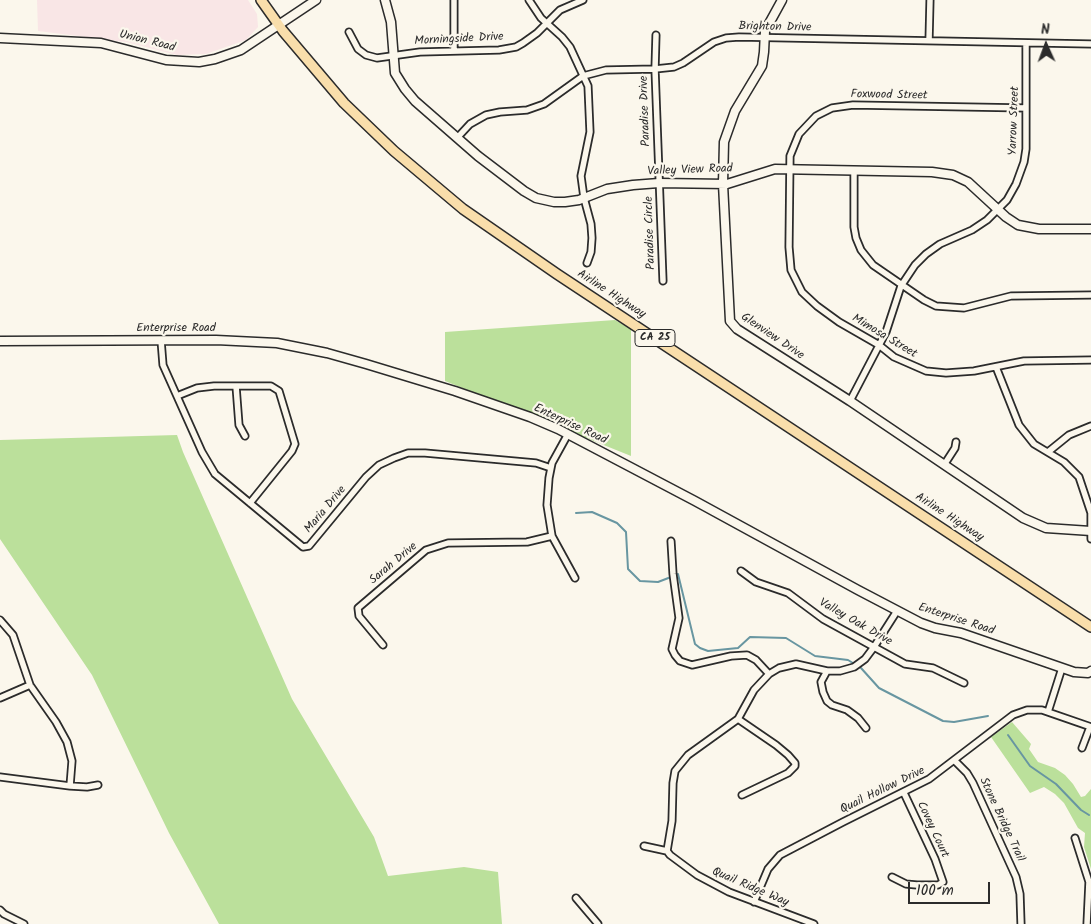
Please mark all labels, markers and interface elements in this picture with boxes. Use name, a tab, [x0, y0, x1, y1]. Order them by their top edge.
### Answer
text: N	[1041, 19, 1050, 41]
street label: Brighton Drive	[738, 20, 812, 36]
north arrow	[1021, 20, 1071, 70]
street label: Union Road	[118, 28, 176, 56]
street label: Morningside Drive	[414, 30, 504, 50]
street label: Paradise Drive	[638, 75, 654, 147]
street label: Yarrow Street	[1007, 86, 1023, 156]
street label: Foxwood Street	[850, 88, 928, 104]
street label: Valley View Road	[647, 162, 733, 180]
street label: Paradise Circle	[643, 196, 659, 270]
street label: Airline Highway	[574, 267, 648, 323]
street label: Glenview Drive	[738, 311, 806, 363]
street label: Mimosa Street	[849, 312, 919, 362]
street label: Enterprise Road	[136, 322, 216, 336]
road number: CA 25	[635, 329, 675, 346]
street label: Enterprise Road	[531, 402, 609, 448]
street label: Maria Drive	[302, 483, 350, 537]
street label: Airline Highway	[912, 490, 986, 546]
street label: Sarah Drive	[367, 540, 421, 588]
street label: Valley Oak Drive	[816, 596, 894, 650]
street label: Enterprise Road	[916, 601, 996, 639]
street label: Quail Hollow Drive	[838, 764, 928, 818]
street label: Stone Bridge Trail	[975, 776, 1027, 864]
street label: Covey Court	[913, 800, 951, 860]
street label: Quail Ridge Way	[709, 865, 791, 911]
scale bar	[911, 872, 994, 904]
text: 100 m	[916, 879, 954, 903]

